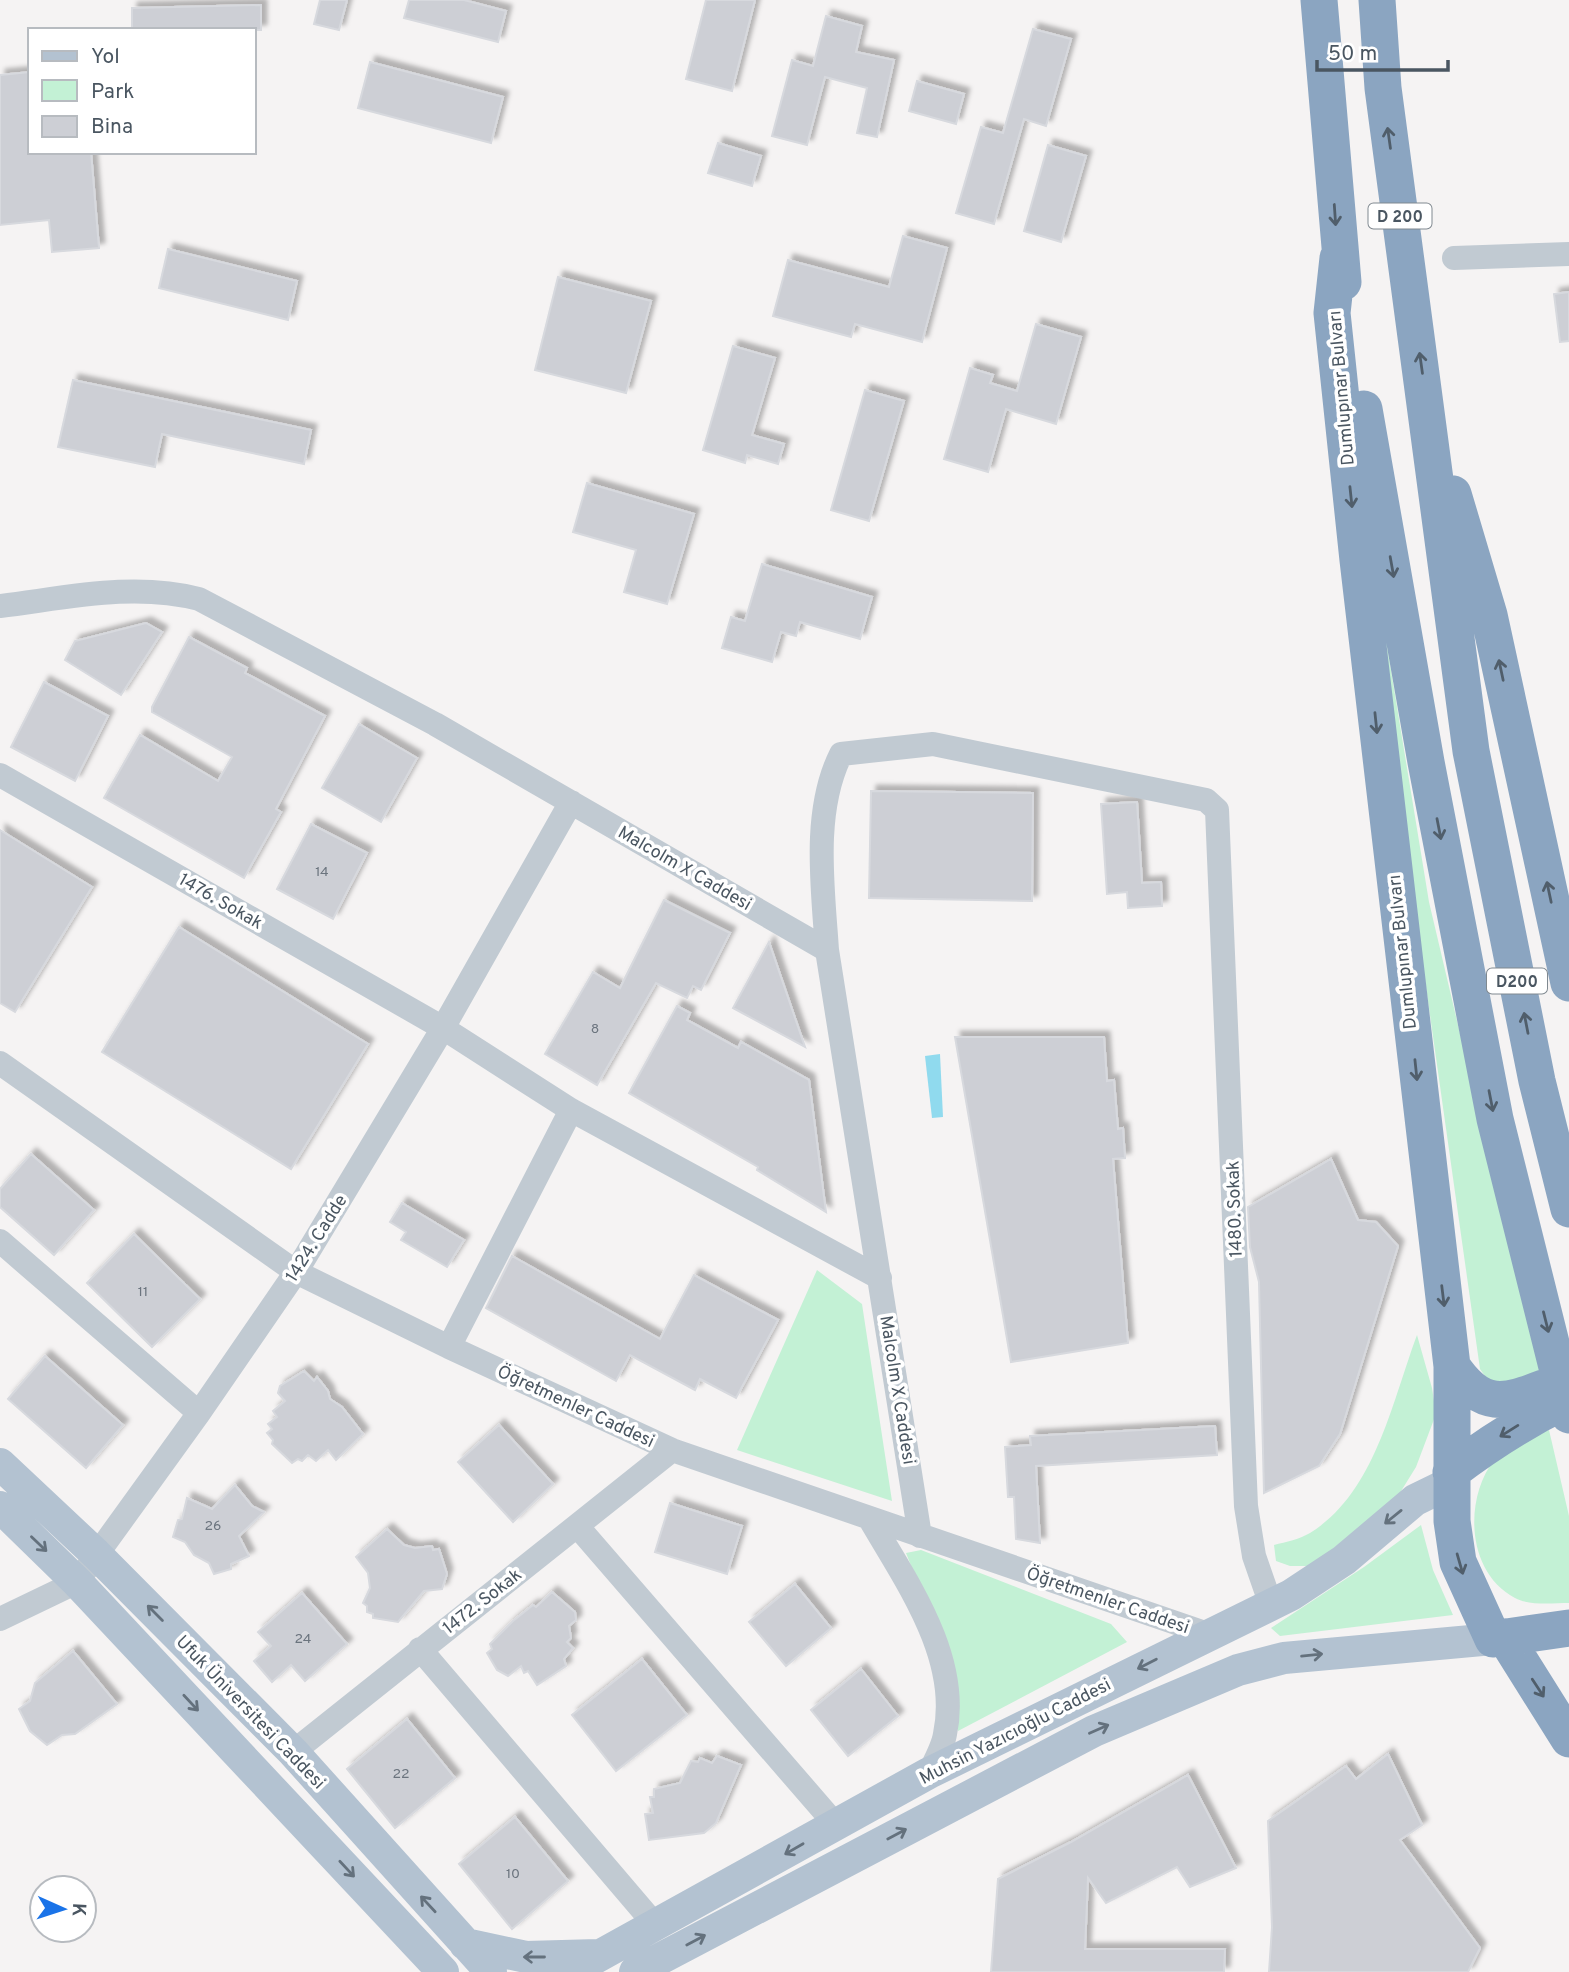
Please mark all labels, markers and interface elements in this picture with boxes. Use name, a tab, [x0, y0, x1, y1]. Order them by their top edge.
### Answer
legend	[28, 28, 256, 154]
scale bar	[1317, 28, 1448, 72]
text: 50 m	[1328, 41, 1377, 68]
text: Yol	[91, 44, 120, 71]
text: Park	[91, 79, 134, 106]
text: Bina	[91, 114, 133, 141]
one-way arrow	[1383, 127, 1396, 150]
one-way arrow	[1329, 203, 1342, 225]
road number: D 200	[1368, 204, 1432, 229]
street label: Dumlupınar Bulvarı	[1324, 309, 1361, 466]
one-way arrow	[1414, 352, 1427, 375]
one-way arrow	[1345, 485, 1358, 507]
one-way arrow	[1386, 555, 1399, 578]
one-way arrow	[1494, 659, 1508, 682]
one-way arrow	[1370, 711, 1383, 734]
one-way arrow	[1432, 817, 1446, 840]
street label: Malcolm X Caddesi	[613, 822, 755, 917]
house number: 14	[315, 864, 329, 881]
street label: 1476. Sokak	[174, 869, 266, 936]
street label: Dumlupınar Bulvarı	[1384, 873, 1423, 1030]
one-way arrow	[1542, 881, 1556, 904]
road number: D200	[1487, 968, 1547, 993]
one-way arrow	[1518, 1012, 1532, 1035]
house number: 8	[591, 1021, 599, 1038]
one-way arrow	[1409, 1059, 1422, 1081]
one-way arrow	[1485, 1089, 1499, 1112]
street label: 1480. Sokak	[1222, 1160, 1249, 1258]
street label: 1424. Cadde	[281, 1191, 353, 1287]
house number: 11	[138, 1284, 148, 1301]
one-way arrow	[1436, 1284, 1449, 1307]
one-way arrow	[1539, 1310, 1553, 1333]
street label: Malcolm X Caddesi	[873, 1314, 920, 1466]
street label: Öğretmenler Caddesi	[493, 1359, 659, 1454]
one-way arrow	[1499, 1425, 1519, 1439]
one-way arrow	[1385, 1509, 1403, 1525]
house number: 26	[205, 1518, 221, 1535]
one-way arrow	[30, 1536, 47, 1553]
one-way arrow	[1454, 1553, 1467, 1575]
street label: Öğretmenler Caddesi	[1023, 1561, 1193, 1640]
street label: 1472. Sokak	[439, 1564, 527, 1640]
one-way arrow	[147, 1605, 164, 1622]
street label: Ufuk Üniversitesi Caddesi	[170, 1630, 331, 1795]
house number: 24	[294, 1631, 312, 1648]
one-way arrow	[1301, 1648, 1323, 1661]
one-way arrow	[1137, 1658, 1158, 1672]
street label: Muhsin Yazıcıoğlu Caddesi	[916, 1674, 1115, 1791]
one-way arrow	[1531, 1677, 1545, 1697]
one-way arrow	[183, 1694, 199, 1712]
one-way arrow	[1088, 1722, 1109, 1735]
house number: 22	[392, 1766, 410, 1783]
one-way arrow	[886, 1827, 907, 1841]
one-way arrow	[784, 1842, 804, 1856]
one-way arrow	[338, 1860, 355, 1877]
house number: 10	[506, 1866, 520, 1883]
north arrow	[28, 1874, 98, 1944]
one-way arrow	[420, 1895, 436, 1913]
text: K	[66, 1902, 90, 1917]
one-way arrow	[685, 1933, 706, 1947]
one-way arrow	[523, 1950, 546, 1964]

